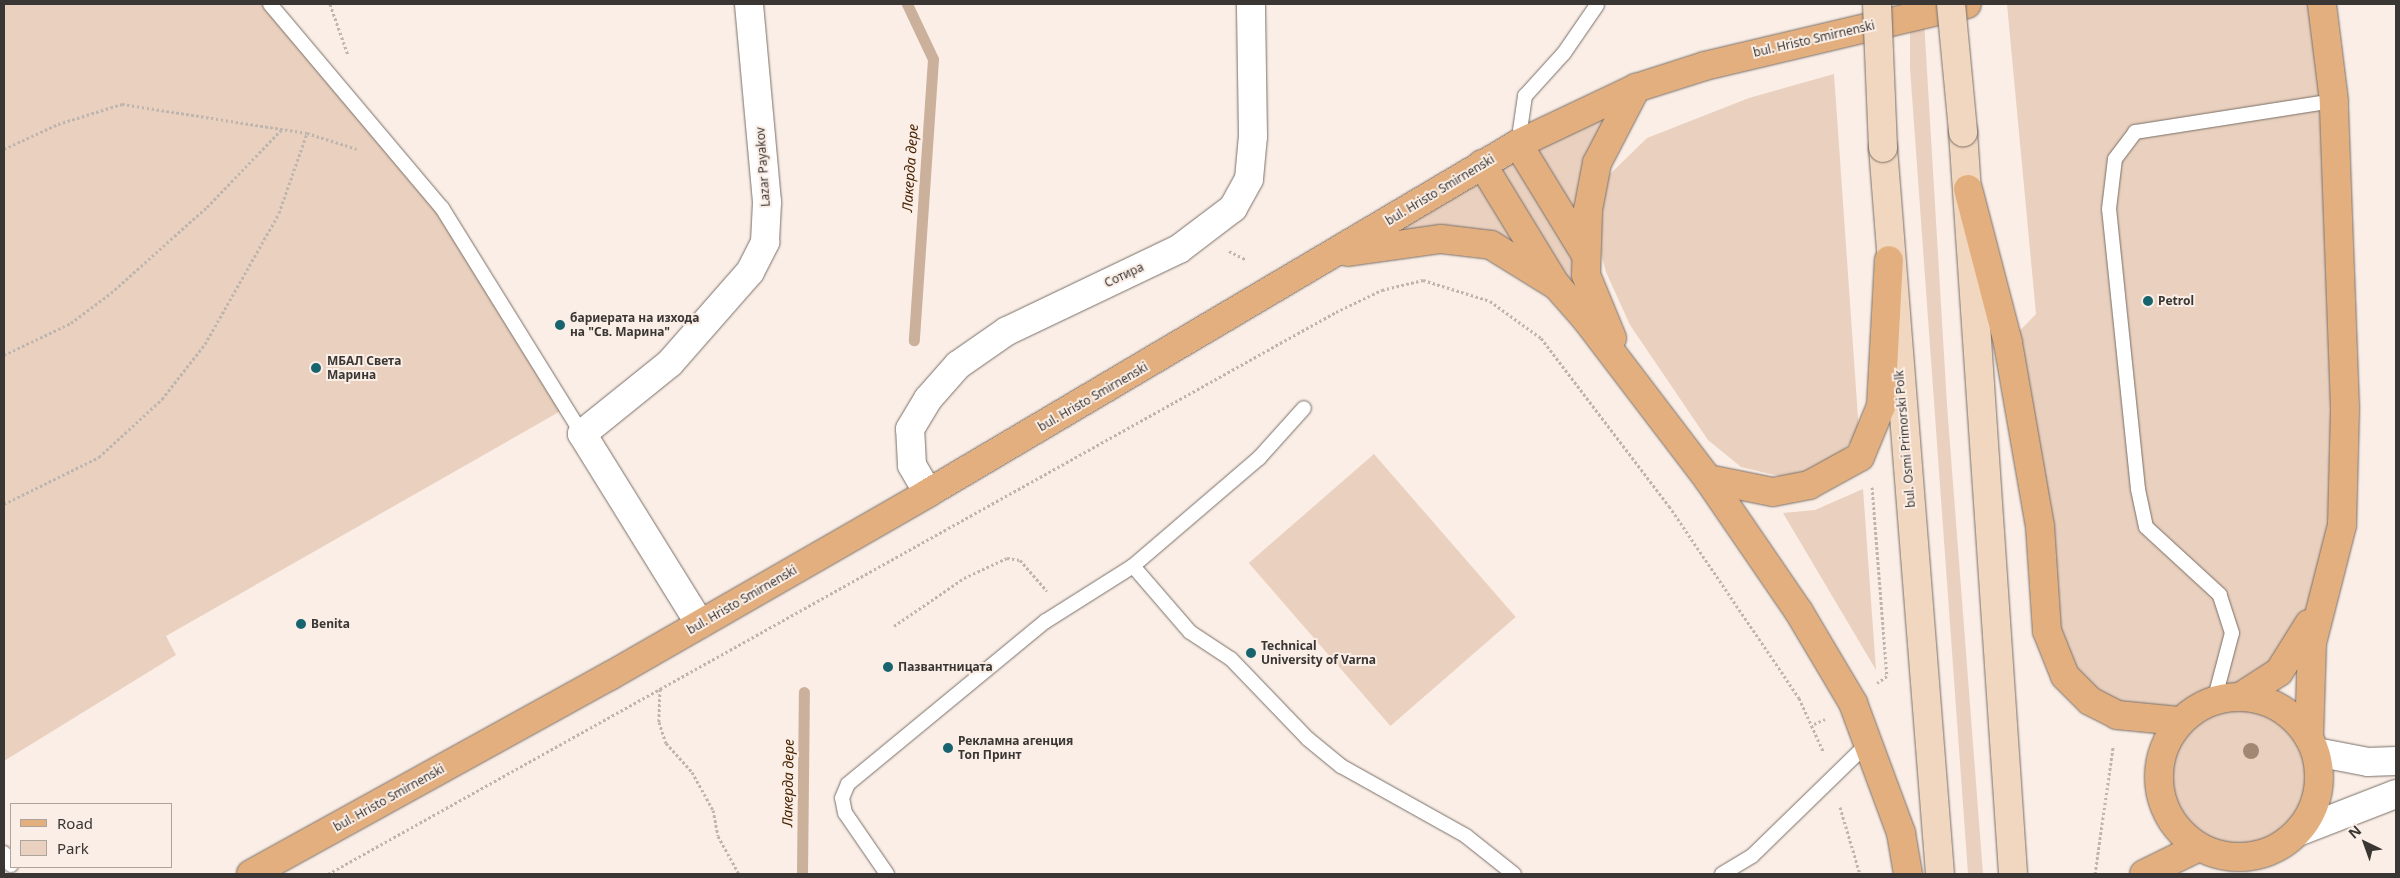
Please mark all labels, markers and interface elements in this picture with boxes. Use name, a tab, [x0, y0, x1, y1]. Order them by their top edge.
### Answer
street label: bul. Hristo Smirnenski	[1752, 18, 1876, 60]
water label: Лакерда дере	[899, 124, 921, 212]
street label: Lazar Payakov	[753, 127, 773, 207]
street label: bul. Hristo Smirnenski	[1383, 152, 1497, 228]
street label: Сотира	[1102, 260, 1146, 290]
place label: Petrol	[2158, 294, 2194, 308]
marker: Petrol	[2142, 295, 2154, 307]
place label: бариерата на изхода на "Св. Марина"	[570, 311, 699, 339]
marker: бариерата на изхода на "Св. Марина"	[554, 319, 566, 331]
place label: МБАЛ Света Марина	[327, 354, 401, 382]
street label: bul. Hristo Smirnenski	[1036, 360, 1150, 434]
marker: МБАЛ Света Марина	[309, 361, 323, 375]
street label: bul. Osmi Primorski Polk	[1892, 370, 1918, 508]
street label: bul. Hristo Smirnenski	[685, 563, 799, 637]
place label: Benita	[311, 617, 350, 631]
marker: Benita	[295, 618, 307, 630]
place label: Technical University of Varna	[1261, 639, 1376, 667]
marker: Technical University of Varna	[1245, 647, 1257, 659]
place label: Пазвантницата	[898, 660, 993, 674]
marker: Пазвантницата	[882, 661, 894, 673]
place label: Рекламна агенция Топ Принт	[958, 734, 1073, 762]
water label: Лакерда дере	[779, 739, 797, 827]
marker: Рекламна агенция Топ Принт	[942, 742, 954, 754]
street label: bul. Hristo Smirnenski	[331, 762, 447, 834]
legend	[10, 803, 172, 868]
text: Road	[57, 813, 93, 833]
north arrow	[2340, 818, 2390, 868]
text: N	[2344, 821, 2365, 842]
text: Park	[57, 838, 89, 858]

